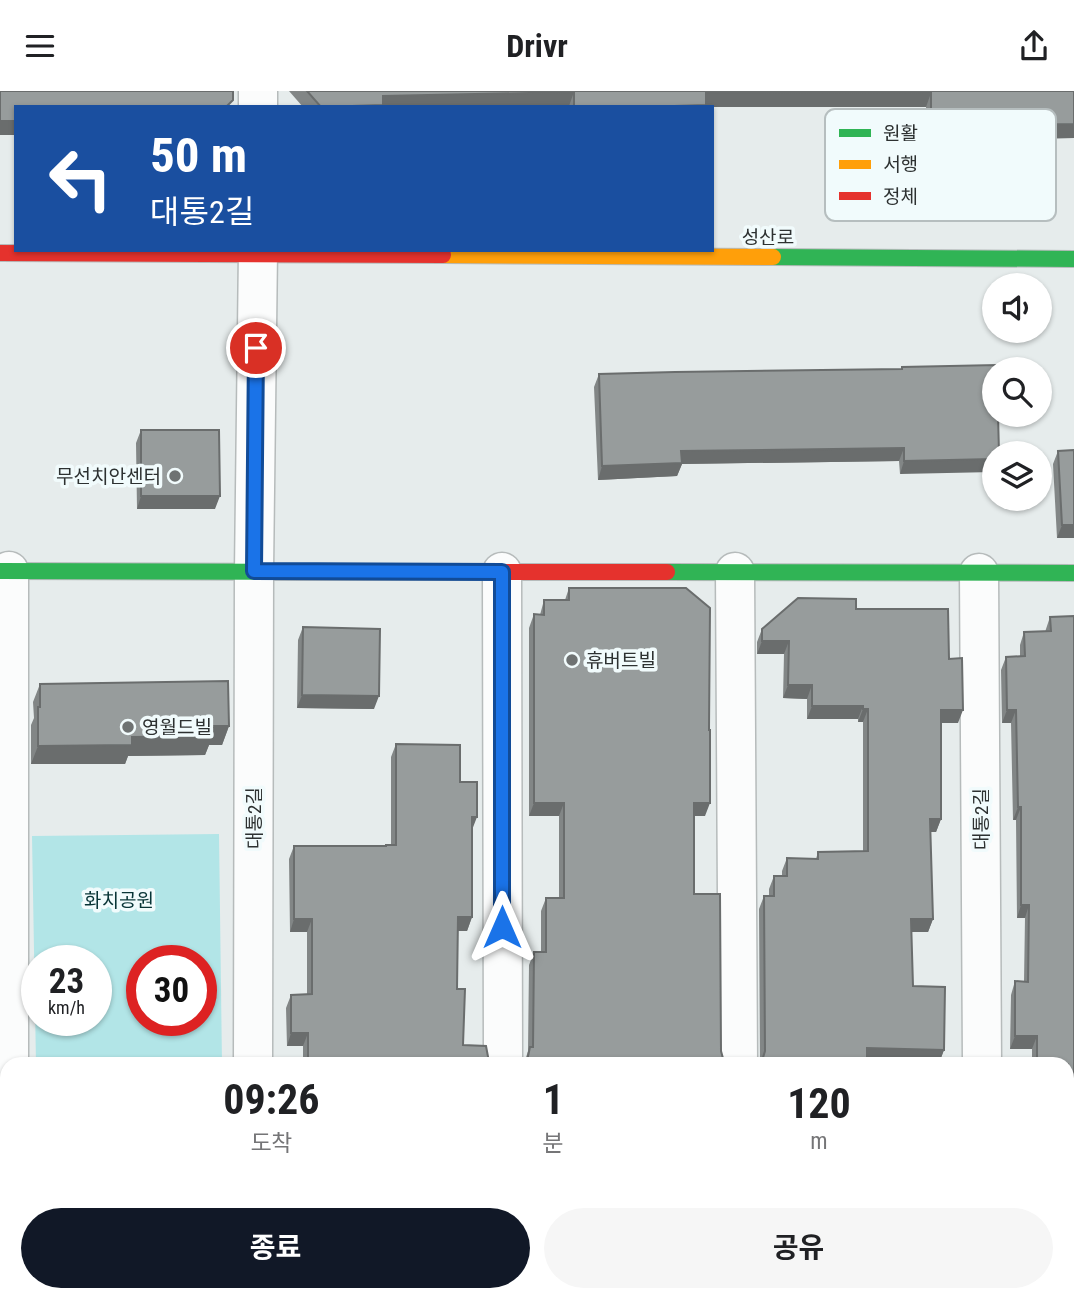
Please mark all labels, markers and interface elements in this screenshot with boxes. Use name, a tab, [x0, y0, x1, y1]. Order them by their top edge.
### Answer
icon: menu	[21, 27, 59, 65]
text: Drivr	[506, 27, 568, 65]
icon: share	[1015, 27, 1053, 65]
legend	[825, 109, 1056, 221]
text: 원활	[883, 122, 918, 145]
text: 50 m	[150, 127, 247, 184]
icon: left	[35, 133, 126, 224]
text: 서행	[883, 153, 918, 176]
text: 정체	[883, 185, 918, 208]
text: 대통2길	[150, 193, 254, 231]
street label: 성산로	[742, 226, 794, 249]
map controls	[982, 273, 1052, 511]
button: sound	[982, 273, 1052, 343]
pin	[226, 318, 286, 378]
icon: arrive	[237, 329, 275, 367]
button: search	[982, 357, 1052, 427]
button: layers	[982, 441, 1052, 511]
place label: 무선치안센터	[56, 465, 161, 488]
marker: 무선치안센터	[167, 468, 183, 484]
place label: 휴버트빌	[586, 649, 656, 672]
marker: 휴버트빌	[564, 652, 580, 668]
place label: 영월드빌	[142, 716, 212, 739]
marker: 영월드빌	[120, 719, 136, 735]
street label: 대통2길	[243, 787, 266, 849]
street label: 대통2길	[970, 788, 993, 850]
park label: 화치공원	[84, 889, 154, 912]
position arrow	[465, 890, 539, 964]
speed limit sign: 30	[126, 945, 217, 1036]
text: 23	[49, 961, 84, 1002]
text: km/h	[48, 997, 85, 1018]
text: 09:26	[223, 1075, 320, 1124]
text: 1	[543, 1075, 564, 1124]
text: 120	[787, 1079, 851, 1128]
text: m	[810, 1128, 828, 1155]
text: 도착	[250, 1130, 293, 1157]
text: 분	[543, 1130, 564, 1157]
button: 종료	[21, 1208, 530, 1288]
button: 공유	[544, 1208, 1053, 1288]

